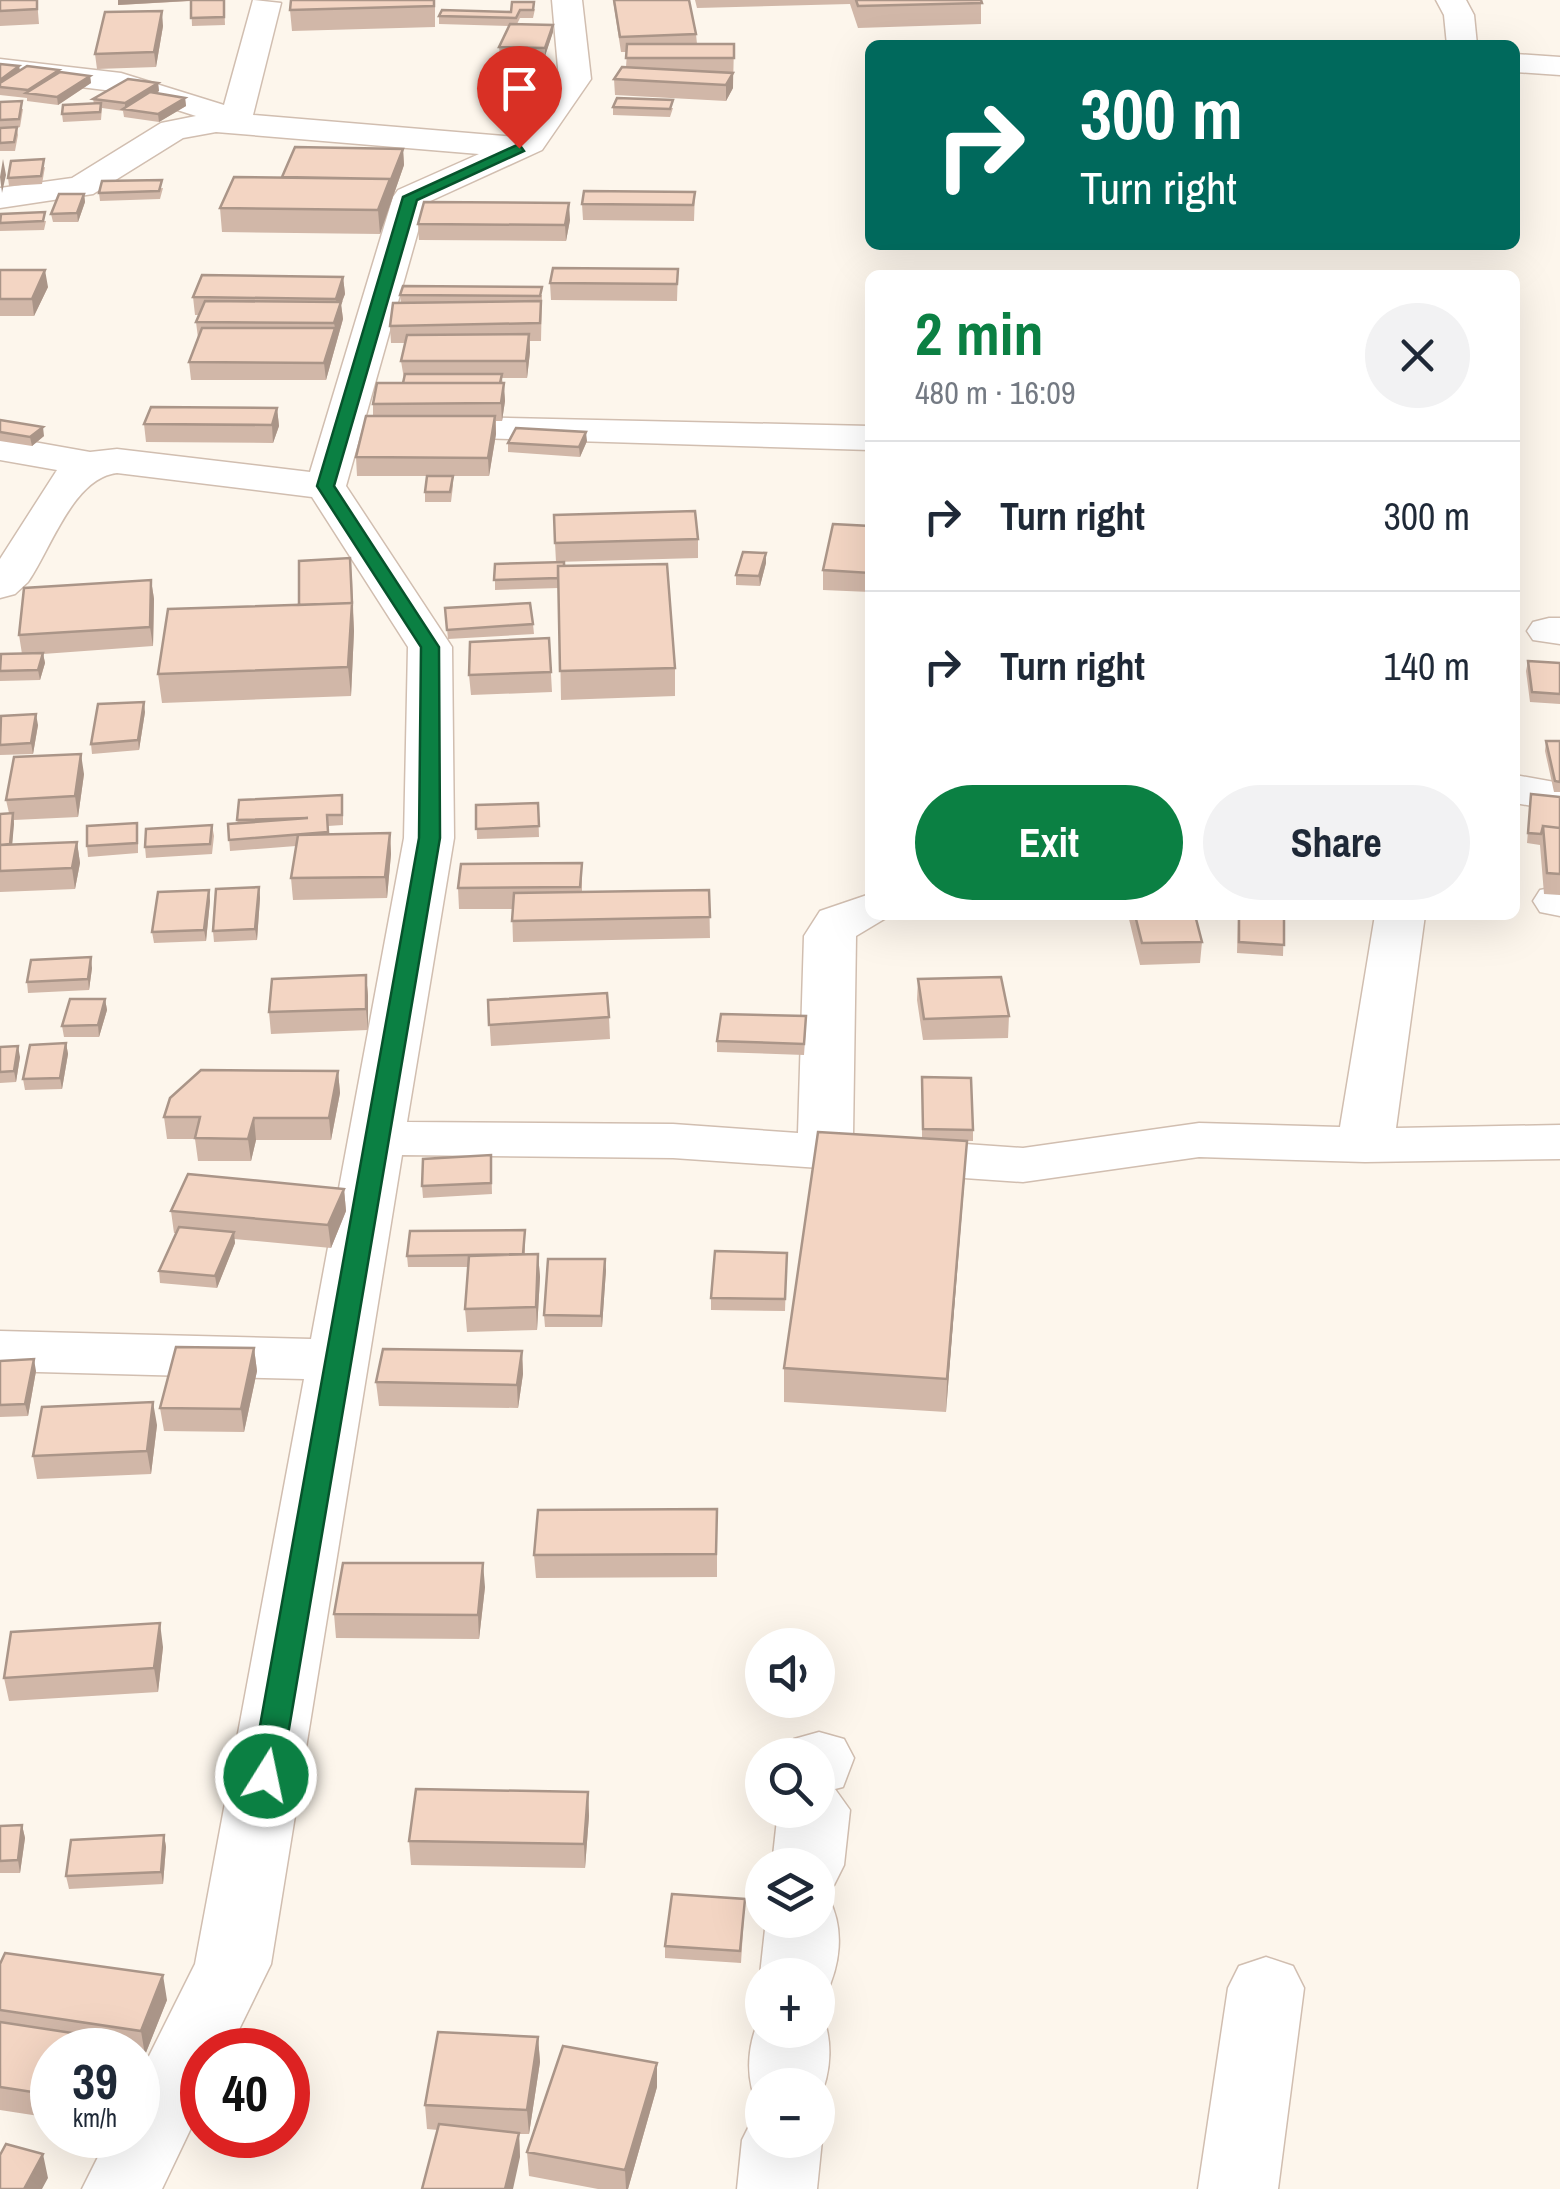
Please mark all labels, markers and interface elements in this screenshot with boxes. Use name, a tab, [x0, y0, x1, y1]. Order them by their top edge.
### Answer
pin	[477, 46, 562, 149]
icon: arrive	[492, 61, 547, 116]
text: 300 m	[1080, 67, 1243, 161]
icon: right	[915, 80, 1045, 210]
text: Turn right	[1080, 157, 1237, 218]
text: 2 min	[915, 293, 1044, 374]
button: close	[1365, 303, 1470, 408]
text: 480 m · 16:09	[915, 371, 1075, 414]
icon: right	[915, 489, 970, 544]
text: Turn right	[1000, 491, 1145, 542]
text: 300 m	[1383, 491, 1470, 542]
icon: right	[915, 639, 970, 694]
text: Turn right	[1000, 641, 1145, 692]
text: 140 m	[1383, 641, 1470, 692]
button: Exit	[915, 785, 1183, 900]
button: Share	[1203, 785, 1470, 900]
map controls	[745, 1628, 835, 2158]
button: sound	[745, 1628, 835, 1718]
position arrow	[214, 1724, 318, 1828]
button: search	[745, 1738, 835, 1828]
button: layers	[745, 1848, 835, 1938]
button: +	[745, 1958, 835, 2048]
speed limit sign: 40	[180, 2028, 310, 2158]
text: 39	[72, 2047, 118, 2115]
button: −	[745, 2068, 835, 2158]
text: km/h	[73, 2101, 117, 2135]

